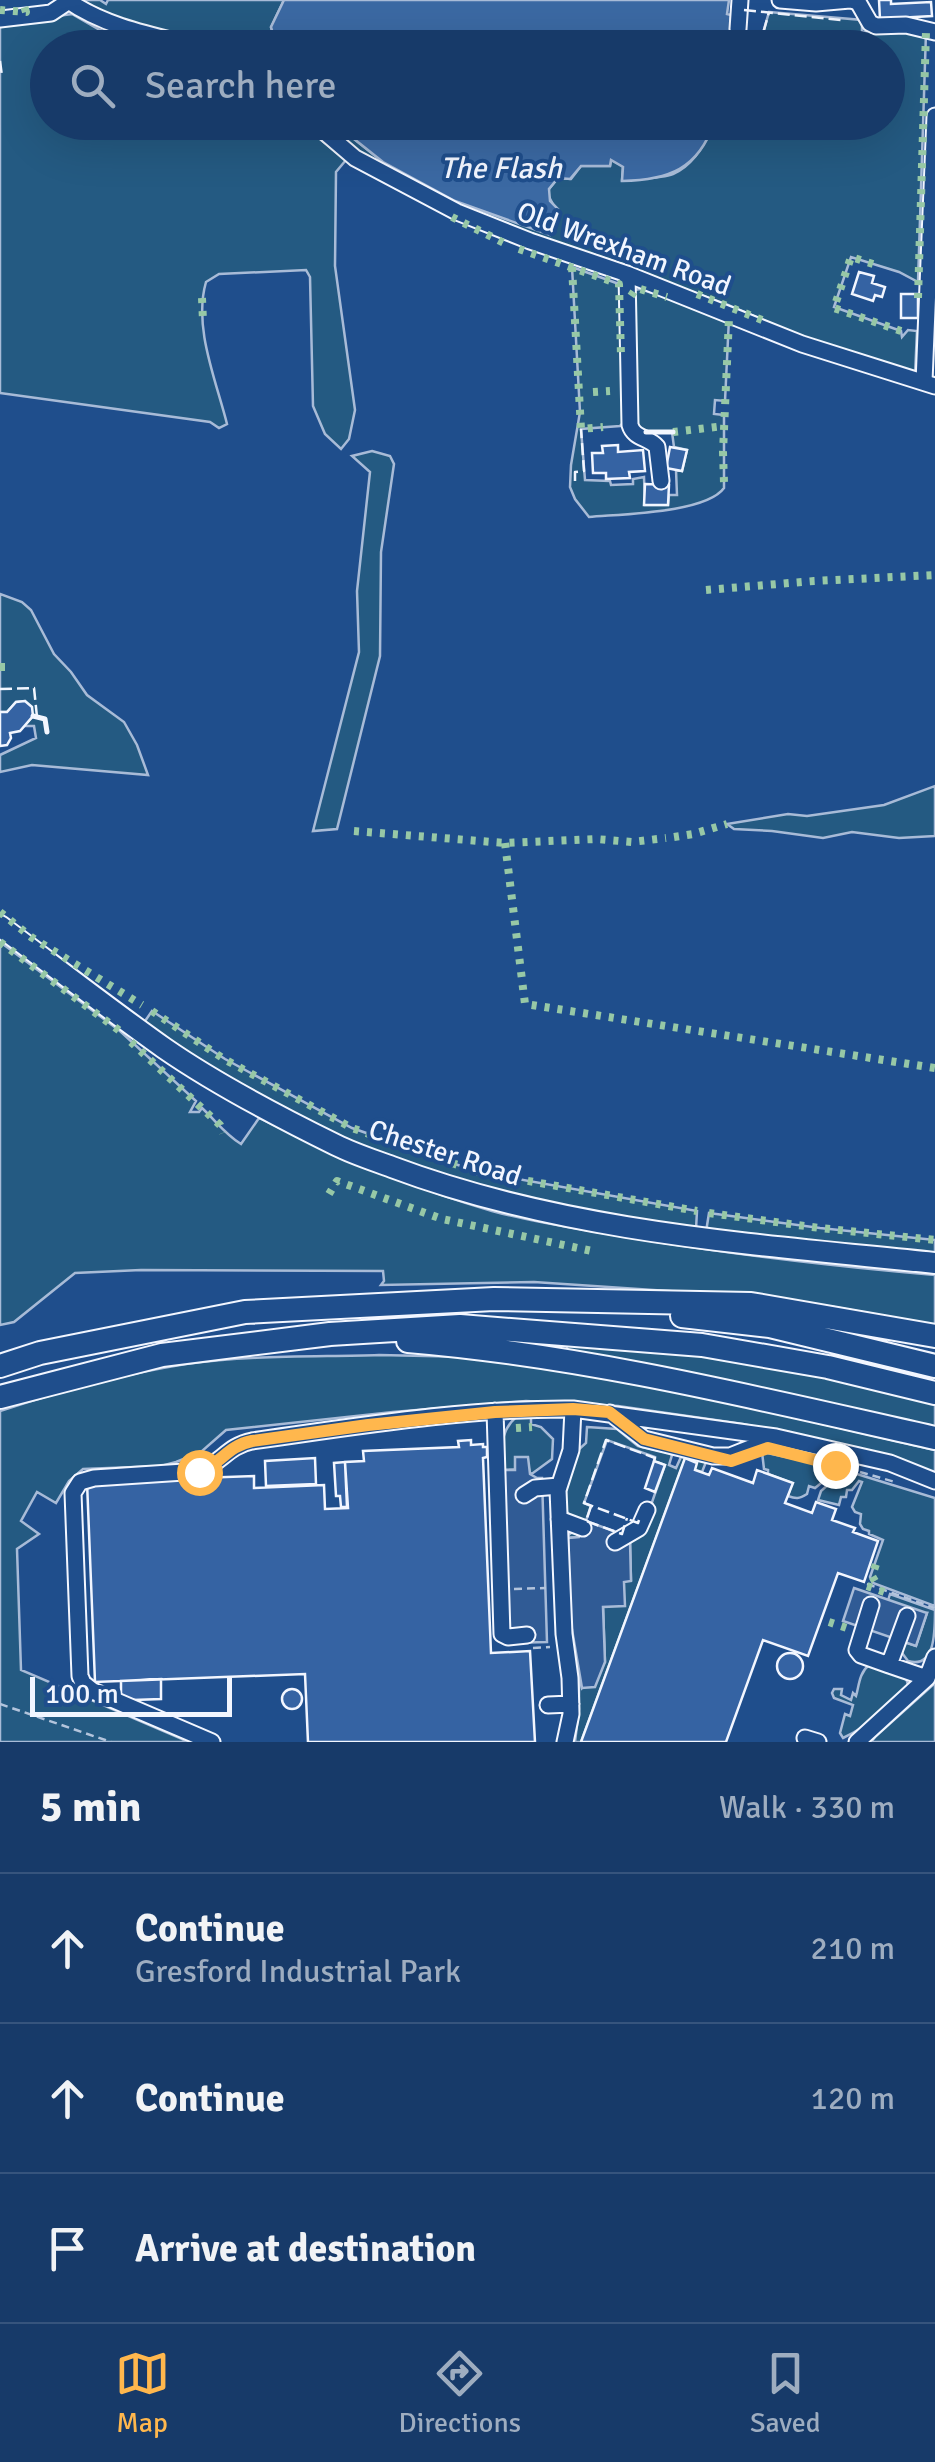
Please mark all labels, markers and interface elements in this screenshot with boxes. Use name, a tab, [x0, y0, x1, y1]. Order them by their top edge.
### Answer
search box	[30, 30, 905, 140]
icon: search	[65, 58, 120, 113]
text: Search here	[145, 62, 337, 109]
water label: The Flash	[440, 150, 563, 187]
street label: Old Wrexham Road	[512, 194, 736, 304]
street label: Chester Road	[364, 1112, 526, 1194]
route end	[813, 1443, 859, 1489]
route start	[177, 1450, 223, 1496]
scale bar	[30, 1672, 232, 1716]
text: 100 m	[45, 1677, 119, 1711]
text: 5 min	[40, 1782, 141, 1833]
text: Walk · 330 m	[719, 1788, 895, 1827]
text: Continue	[135, 1905, 285, 1952]
icon: ahead	[40, 1921, 95, 1976]
text: 210 m	[811, 1929, 895, 1968]
text: Gresford Industrial Park	[135, 1952, 461, 1991]
icon: ahead	[40, 2071, 95, 2126]
text: Continue	[135, 2075, 285, 2122]
text: 120 m	[811, 2079, 895, 2118]
icon: arrive	[40, 2221, 95, 2276]
text: Arrive at destination	[135, 2225, 476, 2272]
tab: Map	[115, 2346, 170, 2440]
tab: Directions	[399, 2346, 521, 2440]
tab: Saved	[750, 2346, 820, 2440]

